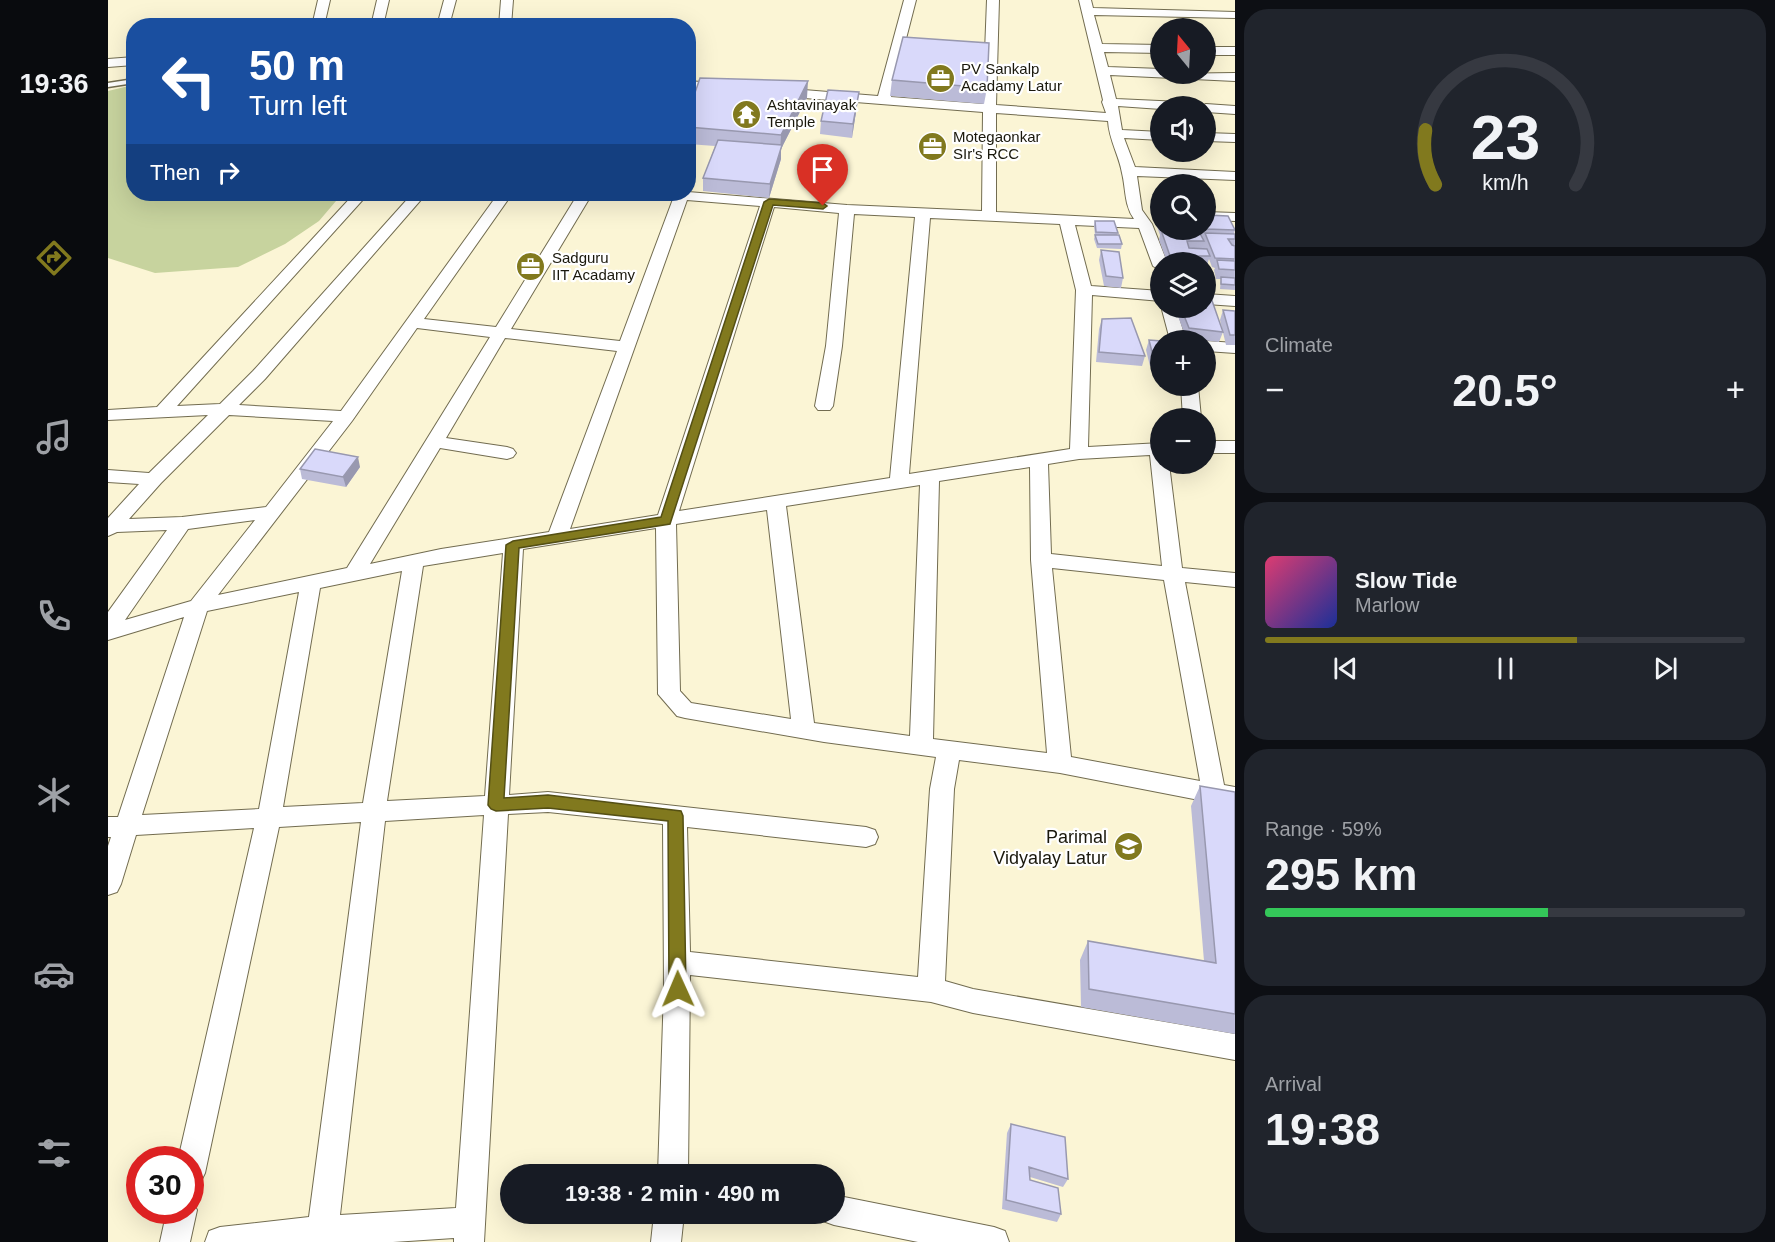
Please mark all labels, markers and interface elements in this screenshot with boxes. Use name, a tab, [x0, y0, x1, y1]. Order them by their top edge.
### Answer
north arrow	[1150, 18, 1216, 84]
map controls	[1150, 18, 1216, 474]
icon: left	[150, 42, 228, 120]
text: 50 m	[249, 42, 345, 89]
place label: PV Sankalp Acadamy Latur	[961, 60, 1062, 94]
office icon: PV Sankalp Acadamy Latur	[924, 62, 956, 94]
text: 19:36	[19, 69, 89, 99]
text: Turn left	[249, 91, 347, 121]
place label: Ashtavinayak Temple	[767, 96, 857, 130]
button: sound	[1150, 96, 1216, 162]
temple icon: Ashtavinayak Temple	[730, 98, 762, 130]
text: 23	[1470, 103, 1540, 172]
place label: Motegaonkar SIr's RCC	[953, 128, 1041, 162]
office icon: Motegaonkar SIr's RCC	[916, 130, 948, 162]
pin	[797, 144, 848, 206]
icon: arrive	[806, 153, 839, 186]
icon: right	[212, 156, 245, 189]
text: Then	[150, 160, 200, 185]
text: km/h	[1482, 171, 1528, 195]
button: search	[1150, 174, 1216, 240]
icon: directions	[33, 237, 75, 279]
place label: Sadguru IIT Acadamy	[552, 249, 636, 283]
office icon: Sadguru IIT Acadamy	[515, 251, 547, 283]
button: layers	[1150, 252, 1216, 318]
button: +	[1150, 330, 1216, 396]
text: Climate	[1265, 334, 1333, 356]
text: 20.5°	[1452, 365, 1558, 416]
text: −	[1265, 371, 1284, 408]
text: +	[1726, 371, 1745, 408]
button: −	[1150, 408, 1216, 474]
icon: music	[33, 416, 75, 458]
text: Slow Tide	[1355, 568, 1457, 593]
text: Marlow	[1355, 594, 1419, 616]
icon: phone	[33, 595, 75, 637]
icon: previous	[1329, 652, 1362, 685]
icon: pause	[1489, 652, 1522, 685]
icon: next	[1649, 652, 1682, 685]
icon: climate	[33, 774, 75, 816]
text: Range · 59%	[1265, 818, 1382, 840]
place label: Parimal Vidyalay Latur	[993, 827, 1107, 868]
school or university icon: Parimal Vidyalay Latur	[1112, 831, 1144, 863]
text: 295 km	[1265, 849, 1418, 900]
icon: car	[33, 953, 75, 995]
position arrow	[646, 957, 710, 1021]
text: Arrival	[1265, 1073, 1322, 1095]
text: 19:38	[1265, 1104, 1380, 1155]
icon: filters	[33, 1132, 75, 1174]
speed limit sign: 30	[126, 1146, 204, 1224]
text: 19:38 · 2 min · 490 m	[565, 1181, 780, 1206]

